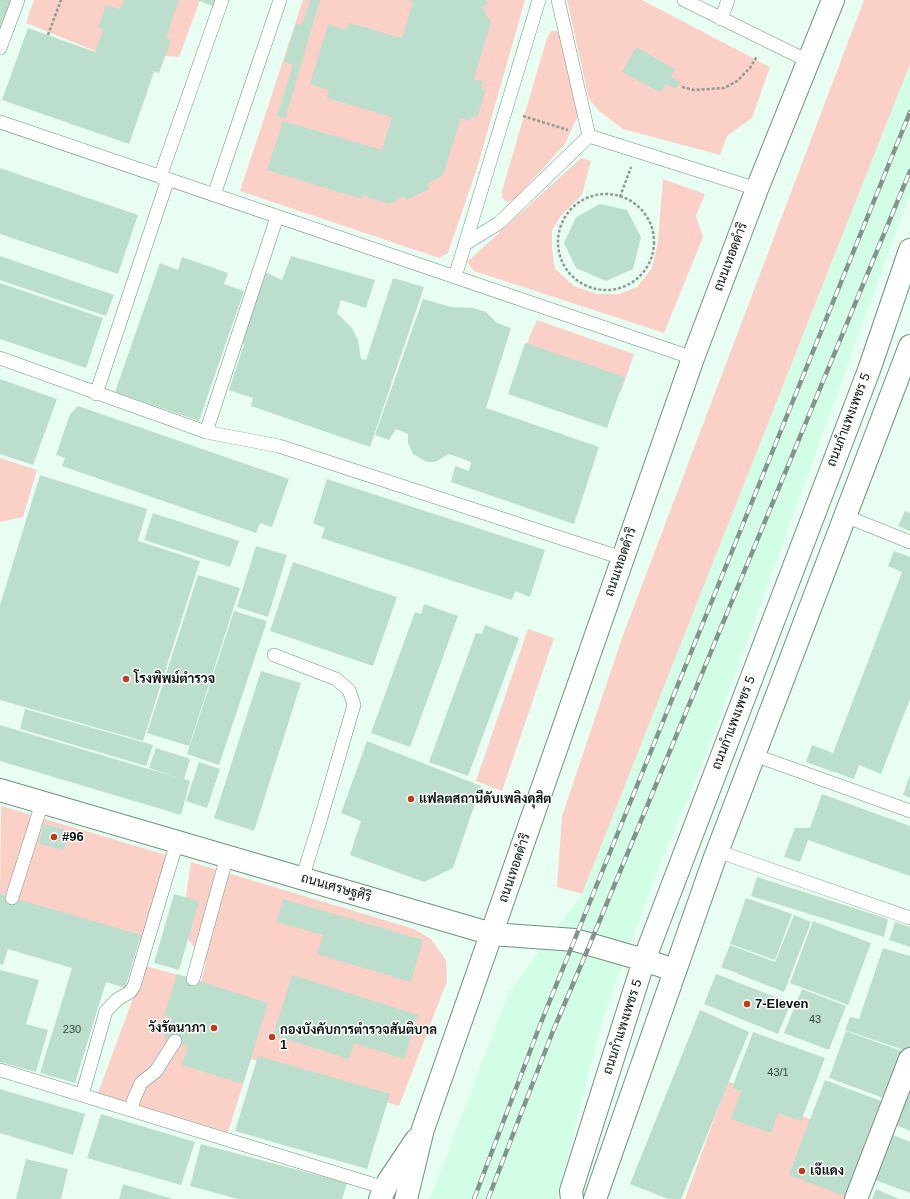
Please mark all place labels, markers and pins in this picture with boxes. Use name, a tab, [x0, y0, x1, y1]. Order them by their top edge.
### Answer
place label: โรงพิพม์ตำรวจ	[134, 671, 215, 687]
marker: โรงพิพม์ตำรวจ	[121, 674, 131, 684]
place label: แฟลตสถานีดับเพลิงดุสิต	[419, 791, 552, 807]
marker: แฟลตสถานีดับเพลิงดุสิต	[406, 794, 416, 804]
place label: #96	[62, 829, 84, 845]
marker: #96	[49, 832, 59, 842]
place label: 7-Eleven	[755, 996, 808, 1012]
marker: 7-Eleven	[742, 999, 752, 1009]
place label: วังรัตนาภา	[148, 1020, 206, 1036]
place label: กองบังคับการตำรวจสันติบาล 1	[280, 1022, 437, 1053]
marker: วังรัตนาภา	[209, 1023, 219, 1033]
marker: กองบังคับการตำรวจสันติบาล 1	[267, 1032, 277, 1042]
place label: เจ๊แดง	[810, 1163, 844, 1179]
marker: เจ๊แดง	[797, 1166, 807, 1176]

